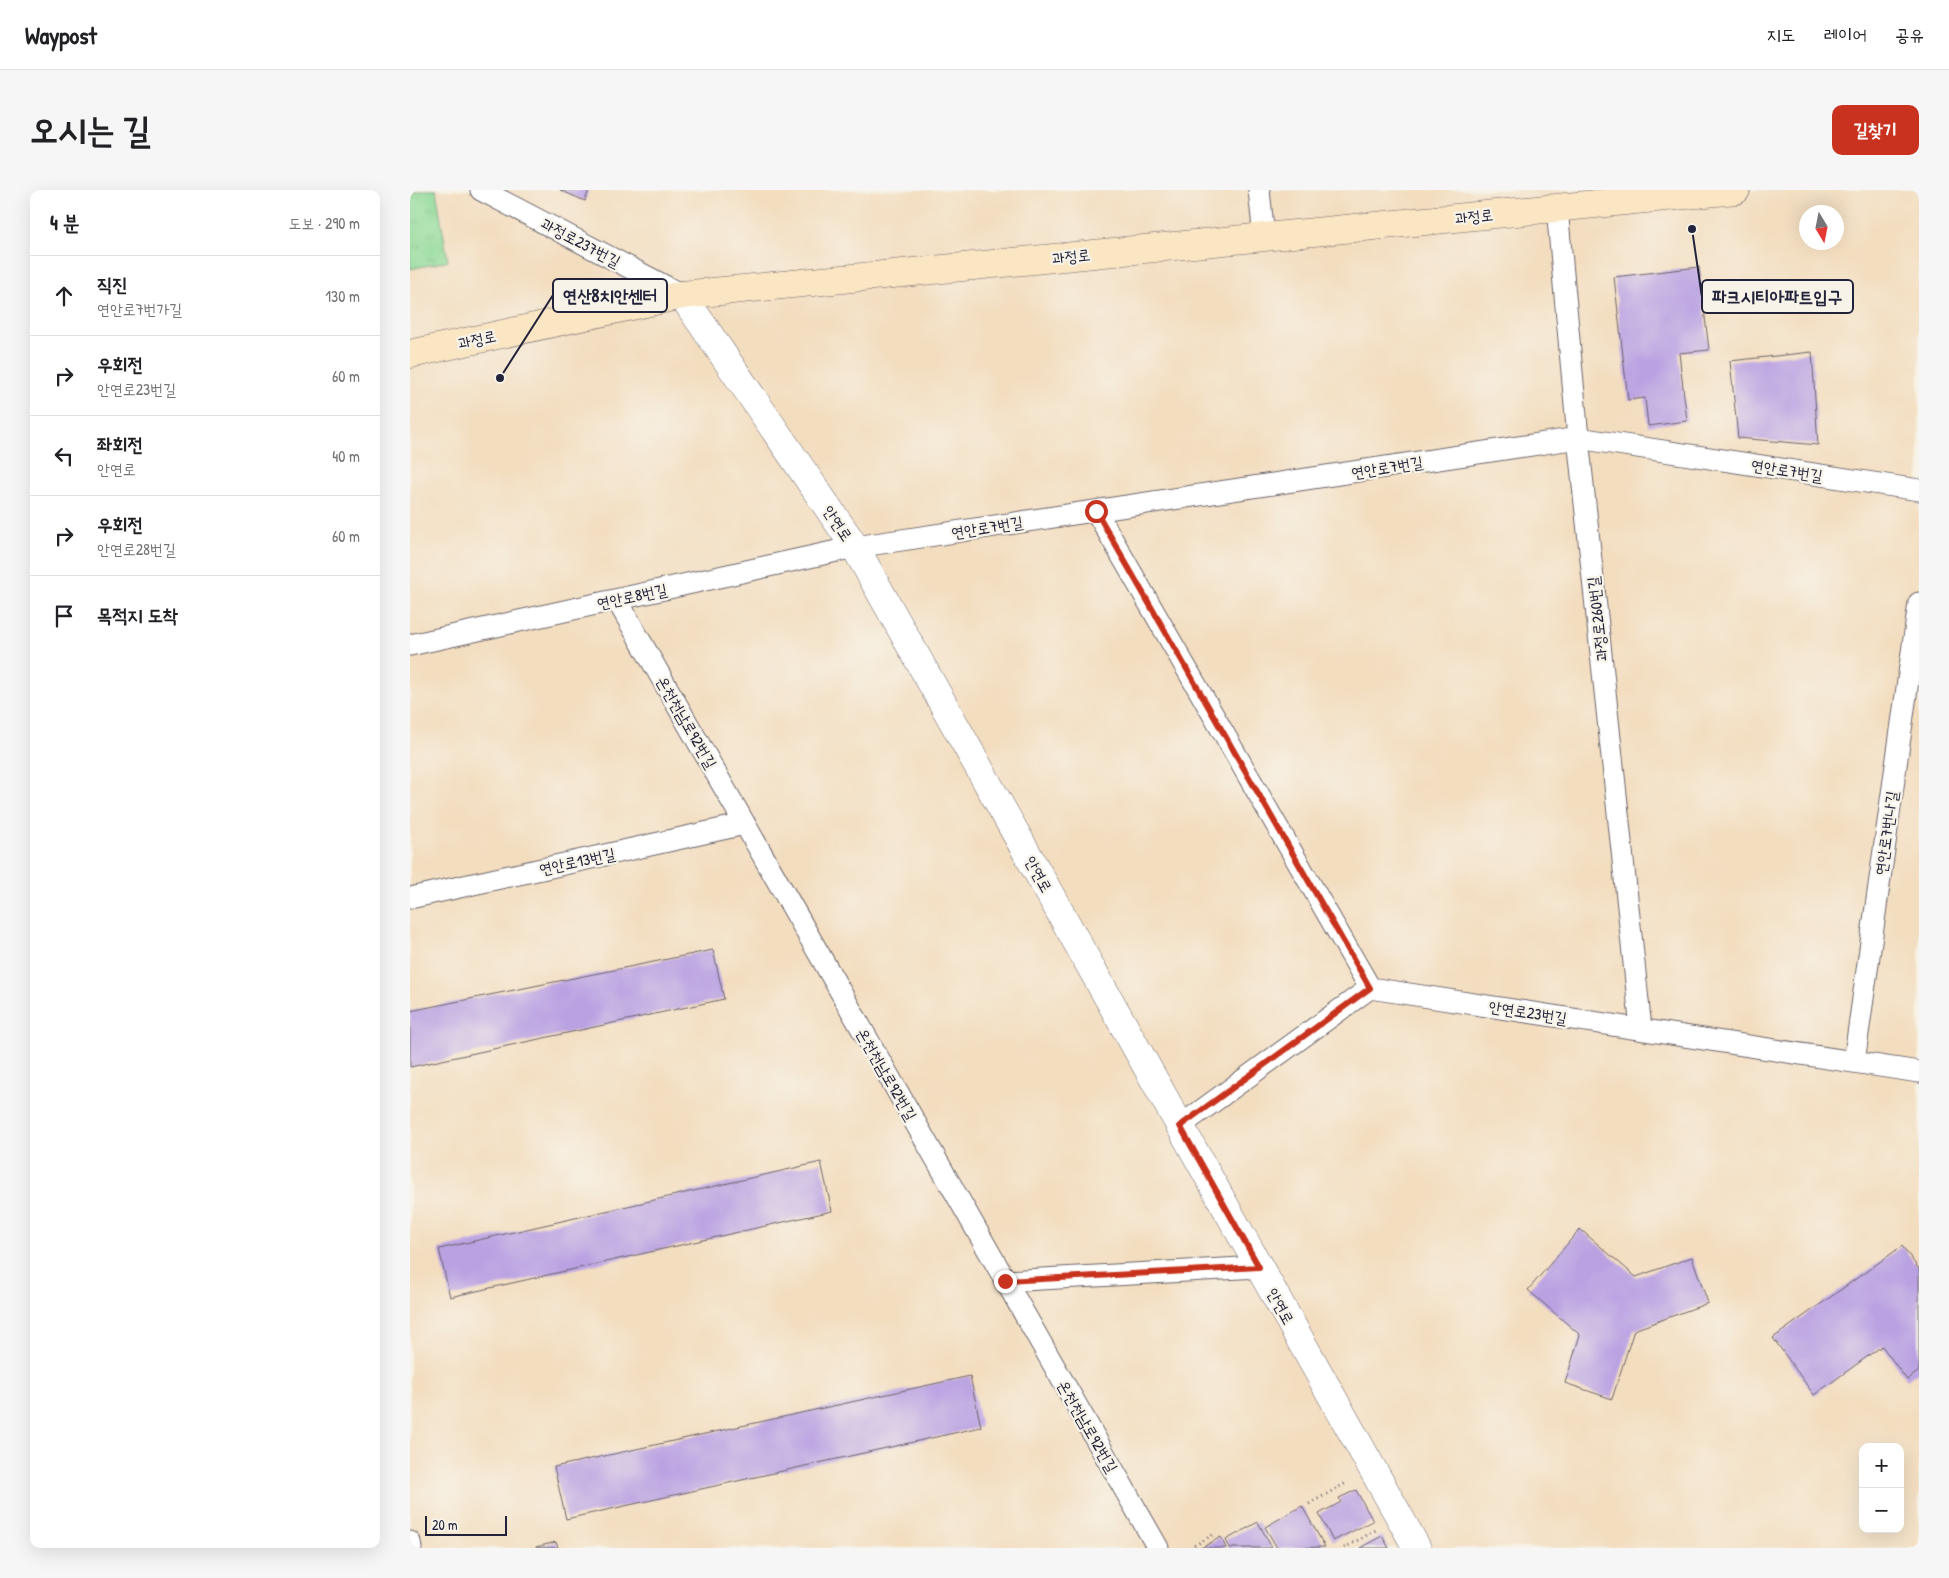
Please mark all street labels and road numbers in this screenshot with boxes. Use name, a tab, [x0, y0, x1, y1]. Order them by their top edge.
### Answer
street label: 과정로	[1454, 203, 1494, 229]
street label: 과정로237번길	[537, 212, 625, 272]
street label: 과정로	[1051, 243, 1091, 269]
street label: 과정로	[456, 324, 498, 354]
street label: 연안로7번길	[1350, 450, 1425, 484]
street label: 연안로7번길	[1750, 453, 1825, 487]
street label: 안연로	[818, 501, 858, 545]
street label: 연안로7번길	[950, 510, 1025, 544]
street label: 과정로260번길	[1582, 575, 1612, 663]
street label: 연안로8번길	[595, 578, 669, 614]
street label: 온천천남로92번길	[652, 672, 722, 772]
street label: 연안로7번나길	[1869, 789, 1903, 877]
street label: 연안로13번길	[537, 842, 617, 880]
street label: 안연로	[1020, 852, 1058, 896]
street label: 안연로23번길	[1487, 995, 1569, 1029]
street label: 온천천남로92번길	[852, 1024, 922, 1124]
street label: 안연로	[1262, 1284, 1300, 1328]
street label: 온천천남로92번길	[1053, 1376, 1123, 1476]

